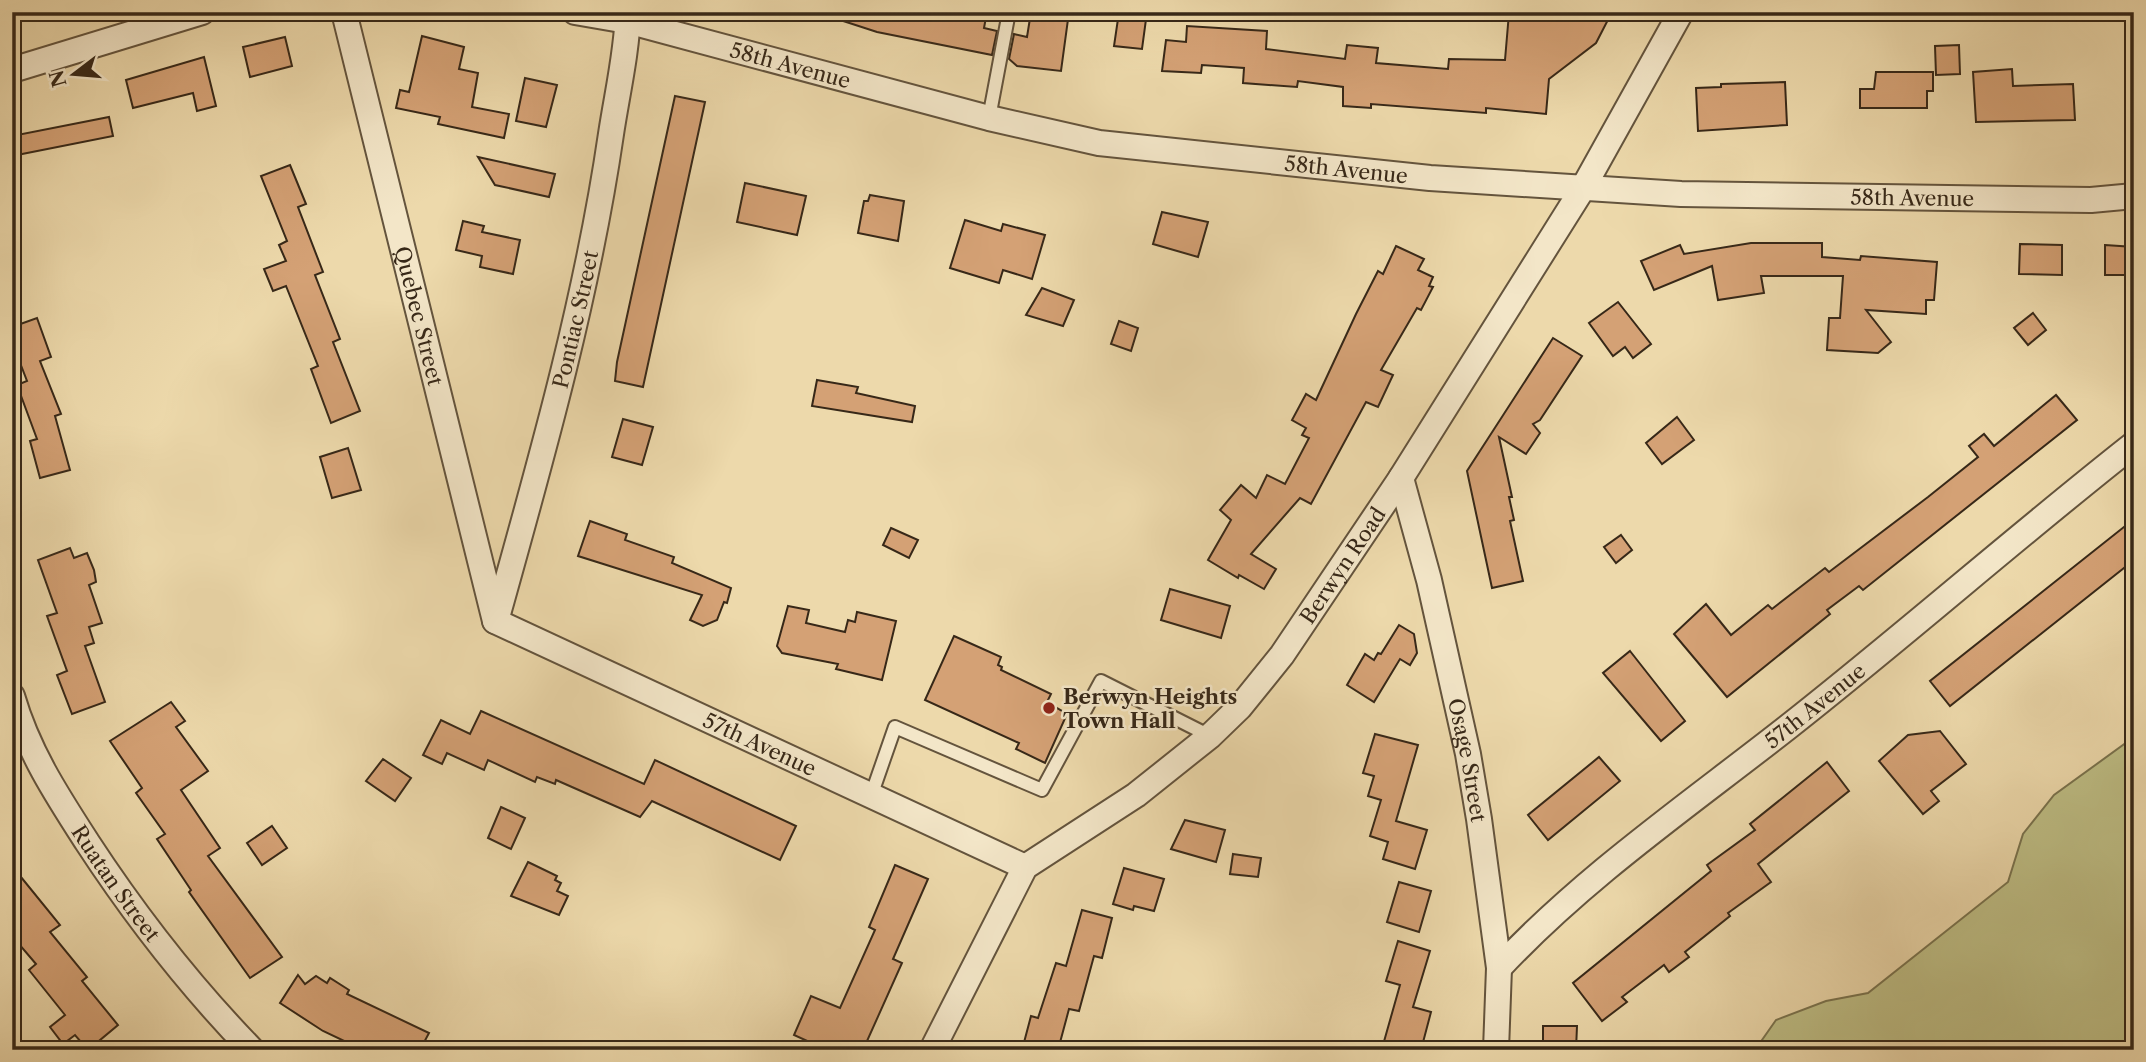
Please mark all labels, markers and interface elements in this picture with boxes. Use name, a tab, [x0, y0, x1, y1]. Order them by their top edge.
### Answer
street label: 58th Avenue	[727, 37, 854, 93]
north arrow	[38, 38, 108, 108]
text: N	[45, 67, 71, 90]
street label: 58th Avenue	[1283, 150, 1409, 188]
street label: 58th Avenue	[1850, 184, 1974, 211]
street label: Quebec Street	[390, 243, 449, 389]
street label: Pontiac Street	[547, 248, 603, 391]
street label: Berwyn Road	[1294, 502, 1391, 628]
street label: 57th Avenue	[1759, 658, 1870, 753]
place label: Berwyn Heights Town Hall	[1063, 684, 1237, 733]
street label: Osage Street	[1443, 696, 1492, 824]
marker: Berwyn Heights Town Hall	[1041, 700, 1057, 716]
street label: 57th Avenue	[699, 707, 820, 781]
street label: Ruatan Street	[67, 820, 166, 947]

